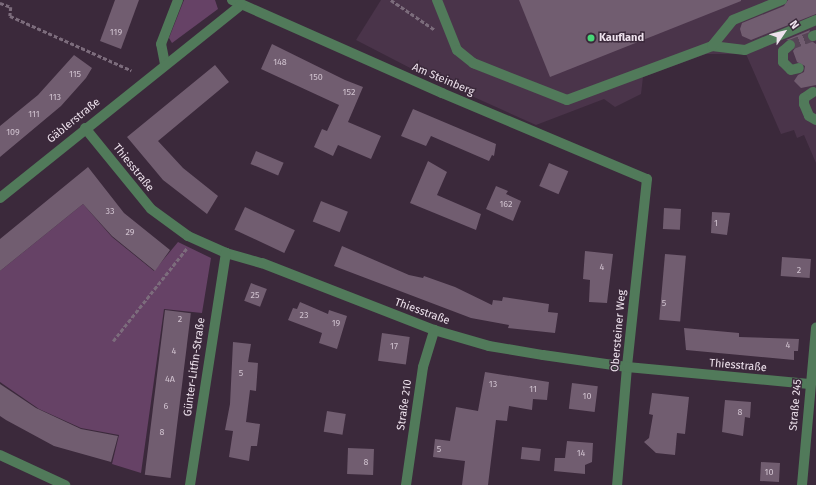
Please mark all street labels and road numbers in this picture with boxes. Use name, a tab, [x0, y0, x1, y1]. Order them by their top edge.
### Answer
street label: Am Steinberg	[410, 61, 476, 99]
street label: Gäblerstraße	[45, 96, 103, 146]
street label: Thiesstraße	[110, 141, 156, 195]
street label: Obersteiner Weg	[609, 289, 629, 373]
street label: Thiesstraße	[393, 296, 451, 328]
street label: Günter-Litfin-Straße	[182, 317, 208, 417]
street label: Thiesstraße	[709, 357, 767, 375]
street label: Straße 210	[395, 379, 415, 431]
street label: Straße 245	[787, 379, 805, 431]

